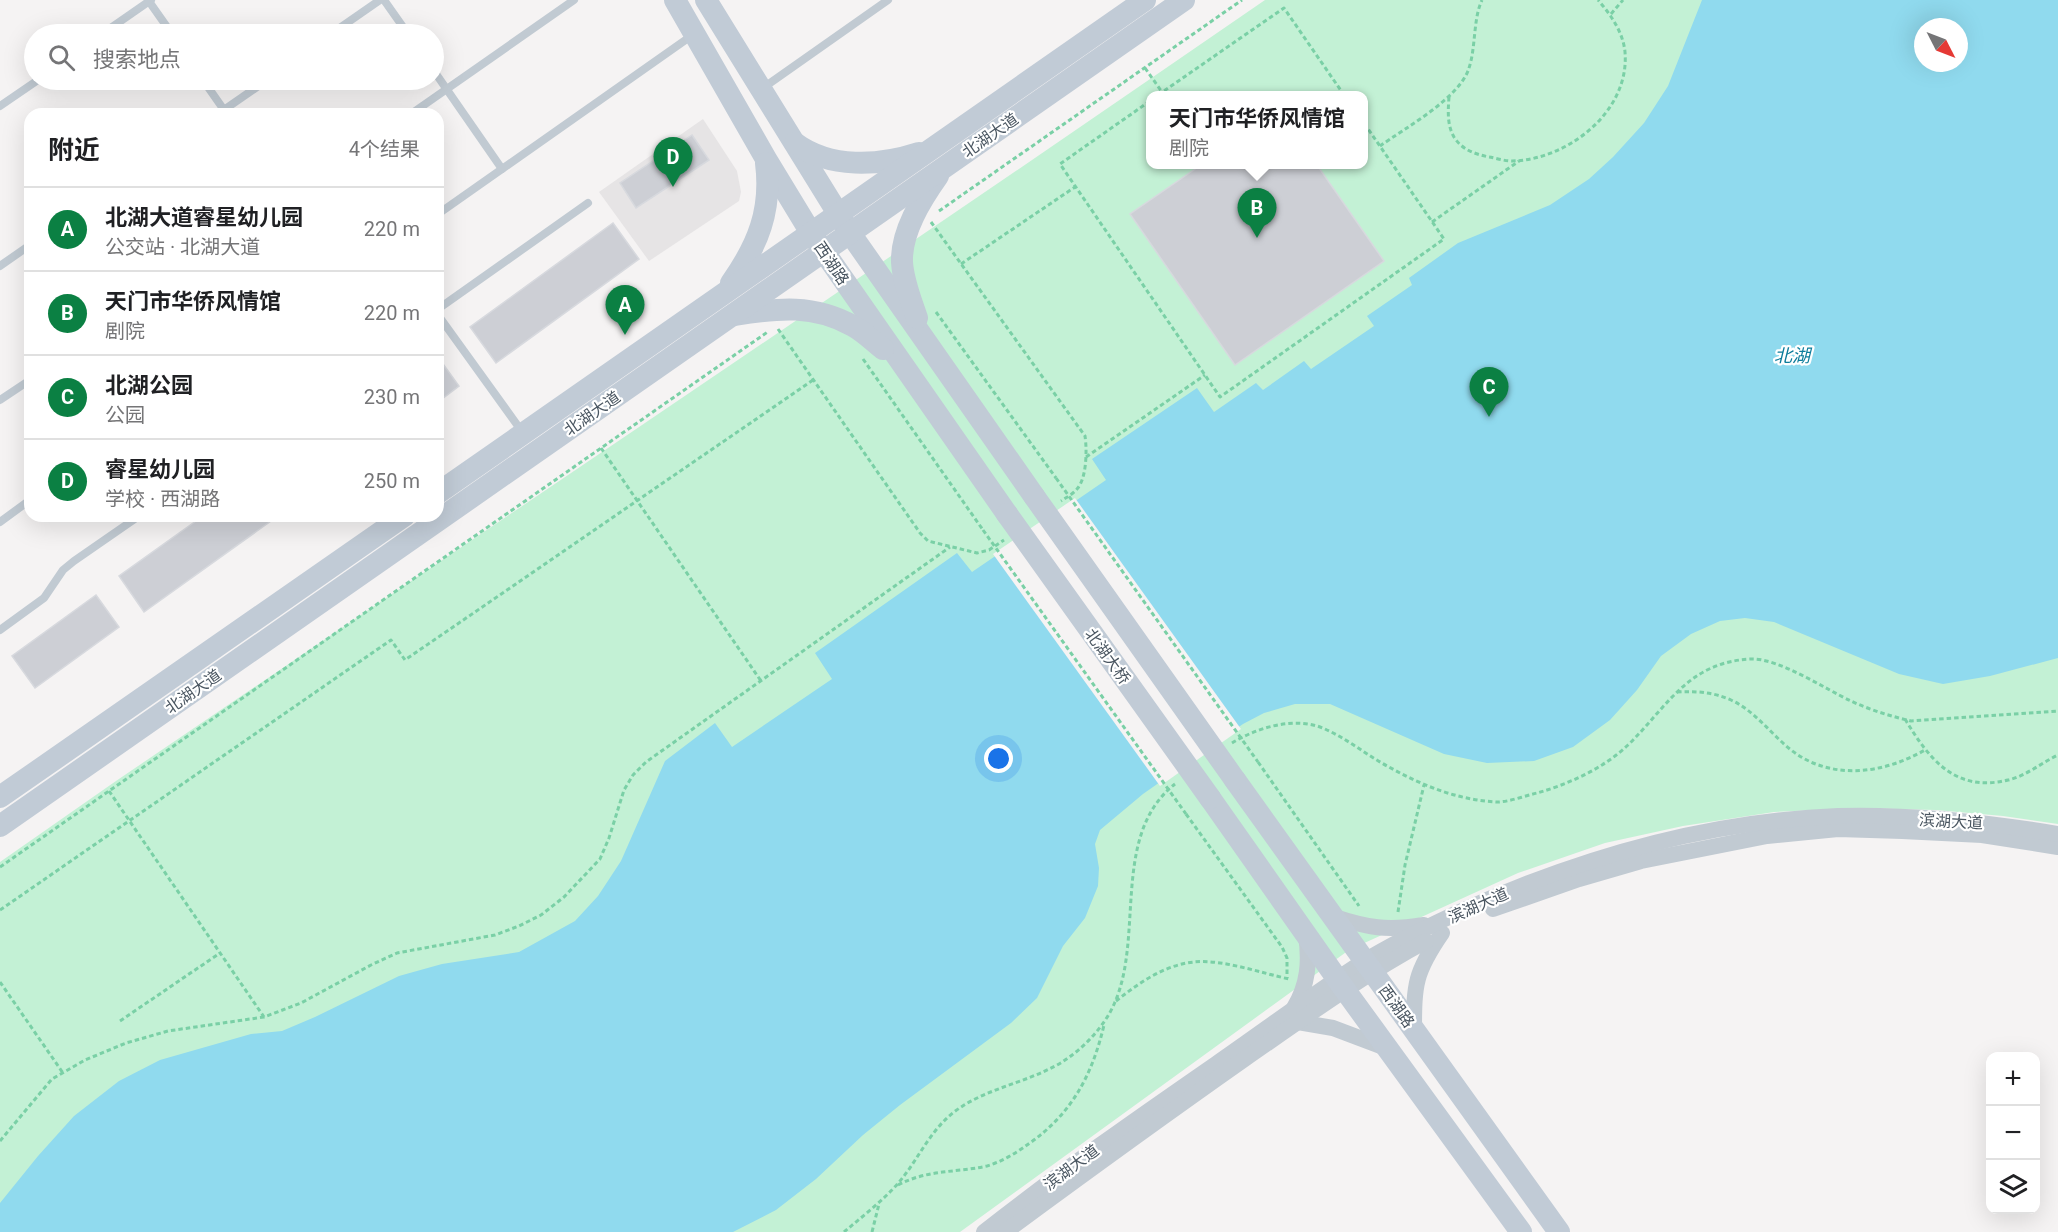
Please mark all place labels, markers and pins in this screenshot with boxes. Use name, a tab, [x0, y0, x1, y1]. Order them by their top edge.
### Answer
pin: D	[654, 138, 692, 187]
pin: B	[1238, 188, 1276, 238]
pin: A	[606, 286, 644, 335]
pin: C	[1470, 368, 1508, 417]

